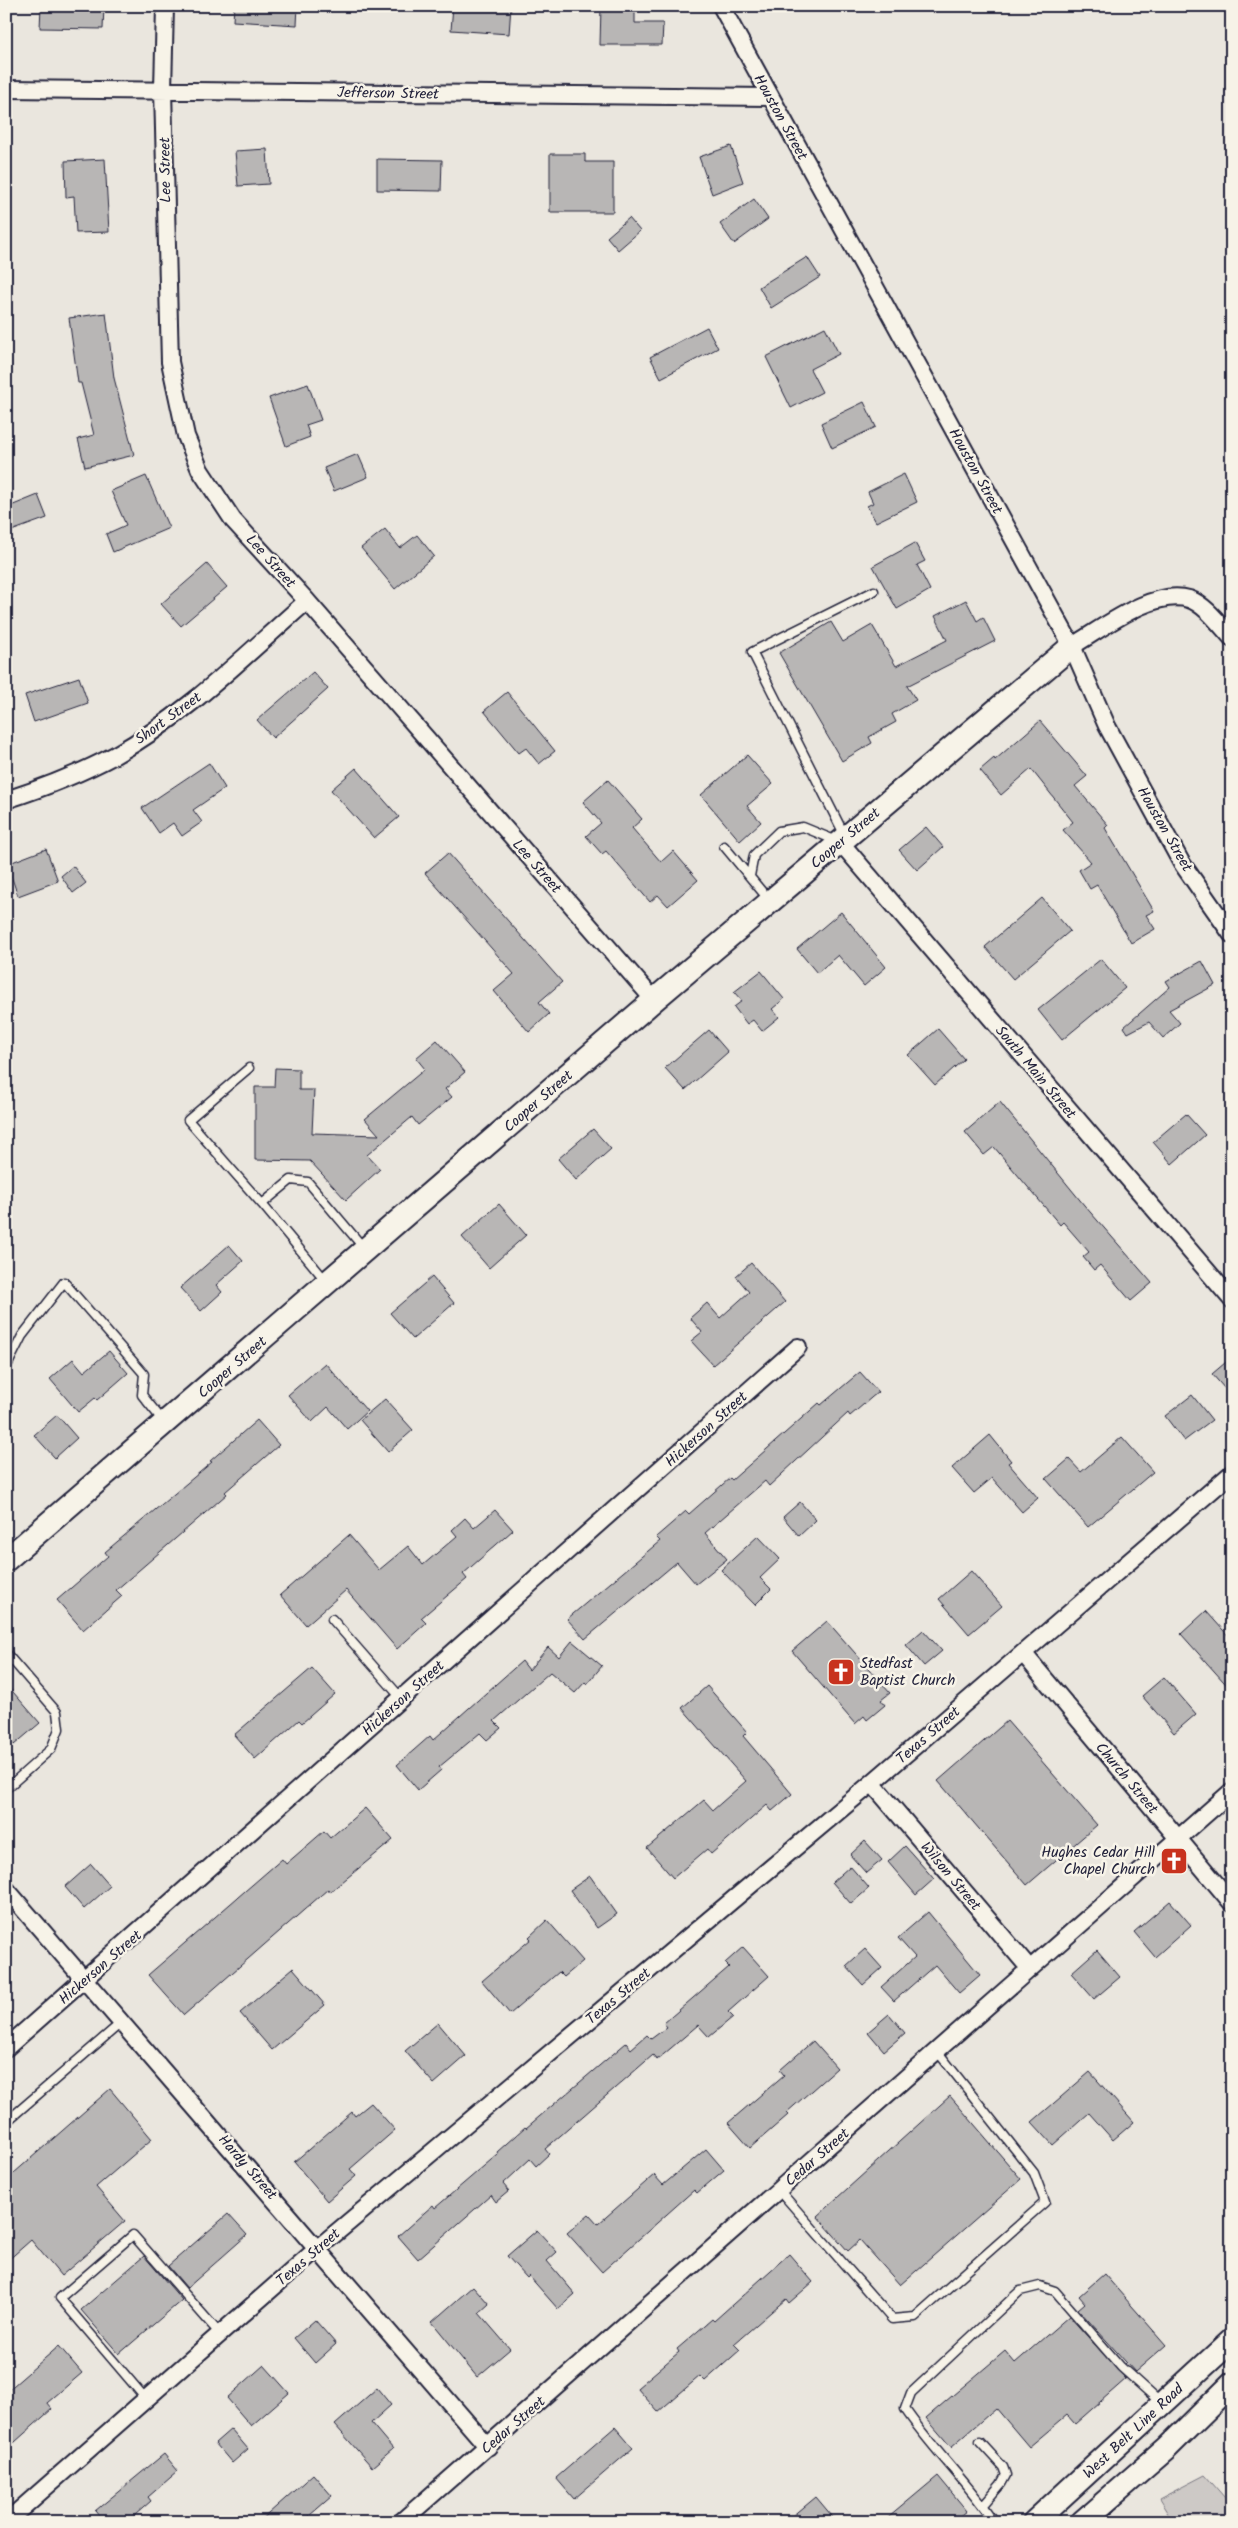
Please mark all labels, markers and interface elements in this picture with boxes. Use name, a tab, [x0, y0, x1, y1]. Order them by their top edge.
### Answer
street label: Houston Street	[747, 70, 814, 165]
street label: Jefferson Street	[337, 81, 439, 107]
street label: Lee Street	[153, 137, 179, 203]
street label: Houston Street	[942, 424, 1009, 519]
street label: Lee Street	[239, 529, 301, 594]
street label: Short Street	[130, 686, 207, 751]
street label: Houston Street	[1130, 782, 1198, 877]
street label: Cooper Street	[805, 802, 886, 875]
street label: Lee Street	[506, 834, 567, 899]
street label: South Main Street	[989, 1020, 1082, 1125]
street label: Cooper Street	[499, 1065, 579, 1139]
street label: Cooper Street	[193, 1331, 273, 1405]
street label: Hickerson Street	[660, 1386, 754, 1474]
place label: Stedfast Baptist Church	[860, 1652, 955, 1693]
street label: Hickerson Street	[357, 1655, 451, 1743]
church icon: Stedfast Baptist Church	[826, 1657, 856, 1687]
street label: Texas Street	[891, 1701, 966, 1771]
street label: Church Street	[1089, 1737, 1164, 1820]
street label: Wilson Street	[914, 1837, 987, 1917]
place label: Hughes Cedar Hill Chapel Church	[1041, 1841, 1155, 1882]
church icon: Hughes Cedar Hill Chapel Church	[1159, 1846, 1189, 1876]
street label: Hickerson Street	[53, 1924, 148, 2011]
street label: Texas Street	[581, 1962, 657, 2031]
street label: Cedar Street	[780, 2123, 856, 2193]
street label: Hardy Street	[212, 2129, 283, 2206]
street label: Texas Street	[271, 2223, 346, 2293]
street label: West Belt Line Road	[1078, 2378, 1190, 2485]
street label: Cedar Street	[476, 2391, 552, 2461]

